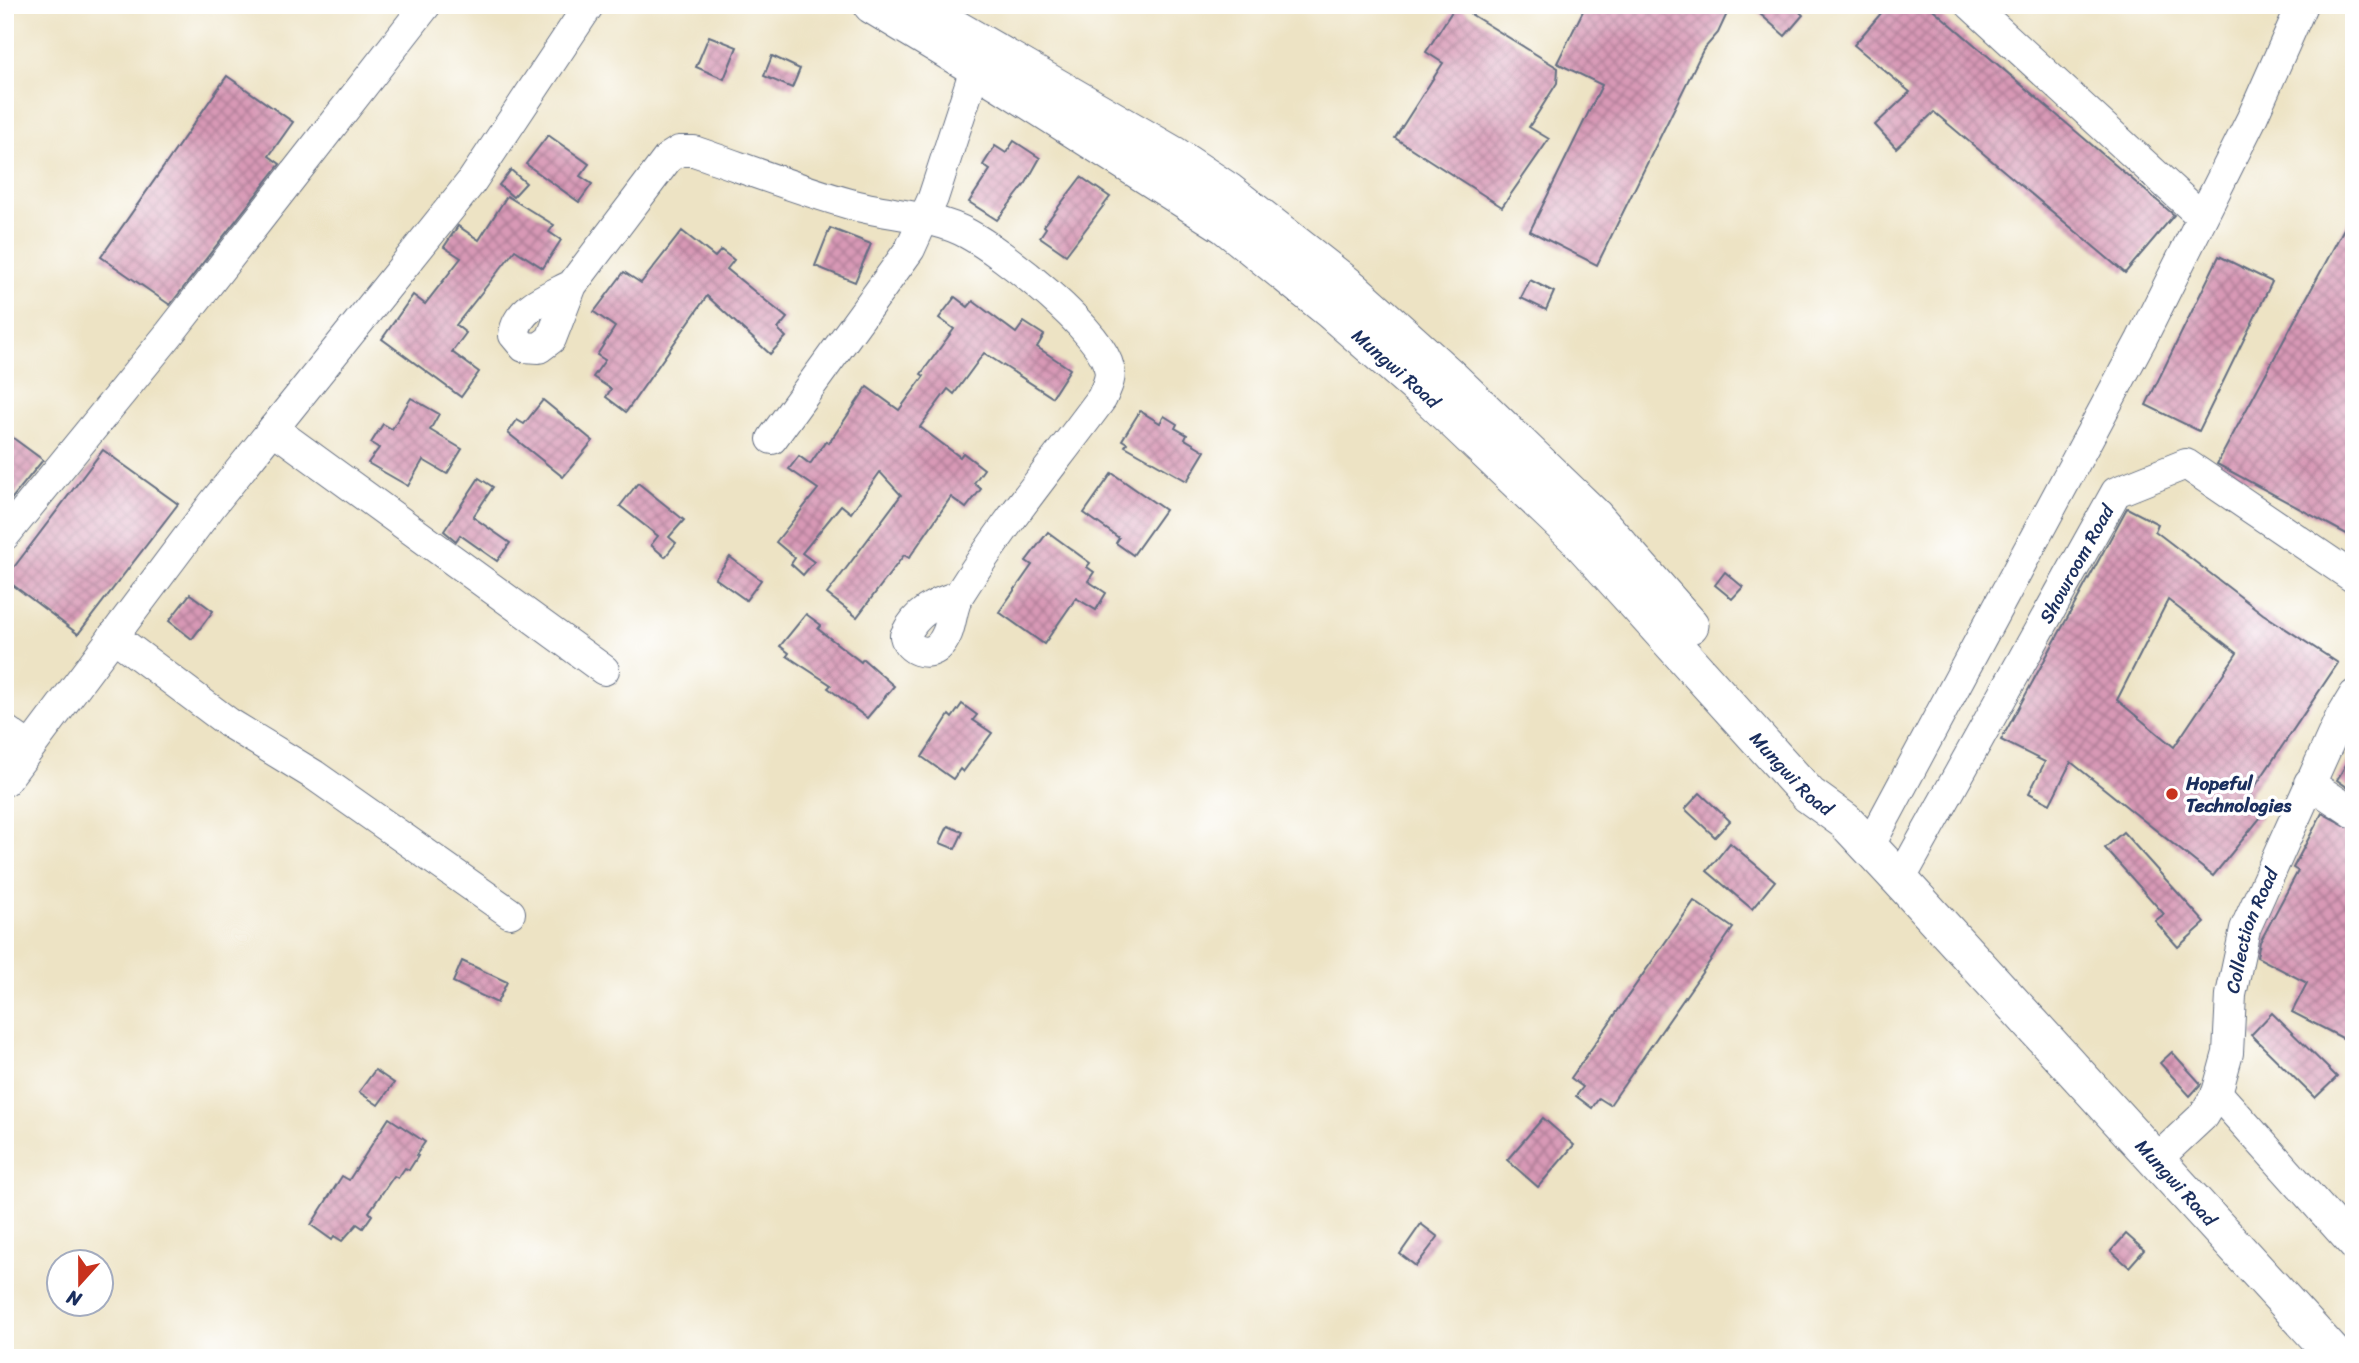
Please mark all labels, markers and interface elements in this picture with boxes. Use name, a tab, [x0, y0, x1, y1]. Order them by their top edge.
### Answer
street label: Mungwi Road	[1344, 320, 1449, 418]
street label: Showroom Road	[2030, 497, 2123, 630]
street label: Mungwi Road	[1741, 723, 1842, 826]
place label: Hopeful Technologies	[2185, 767, 2292, 822]
marker: Hopeful Technologies	[2164, 786, 2180, 802]
street label: Collection Road	[2216, 861, 2288, 996]
street label: Mungwi Road	[2127, 1131, 2226, 1236]
north arrow	[46, 1248, 116, 1318]
text: N	[61, 1280, 87, 1317]

